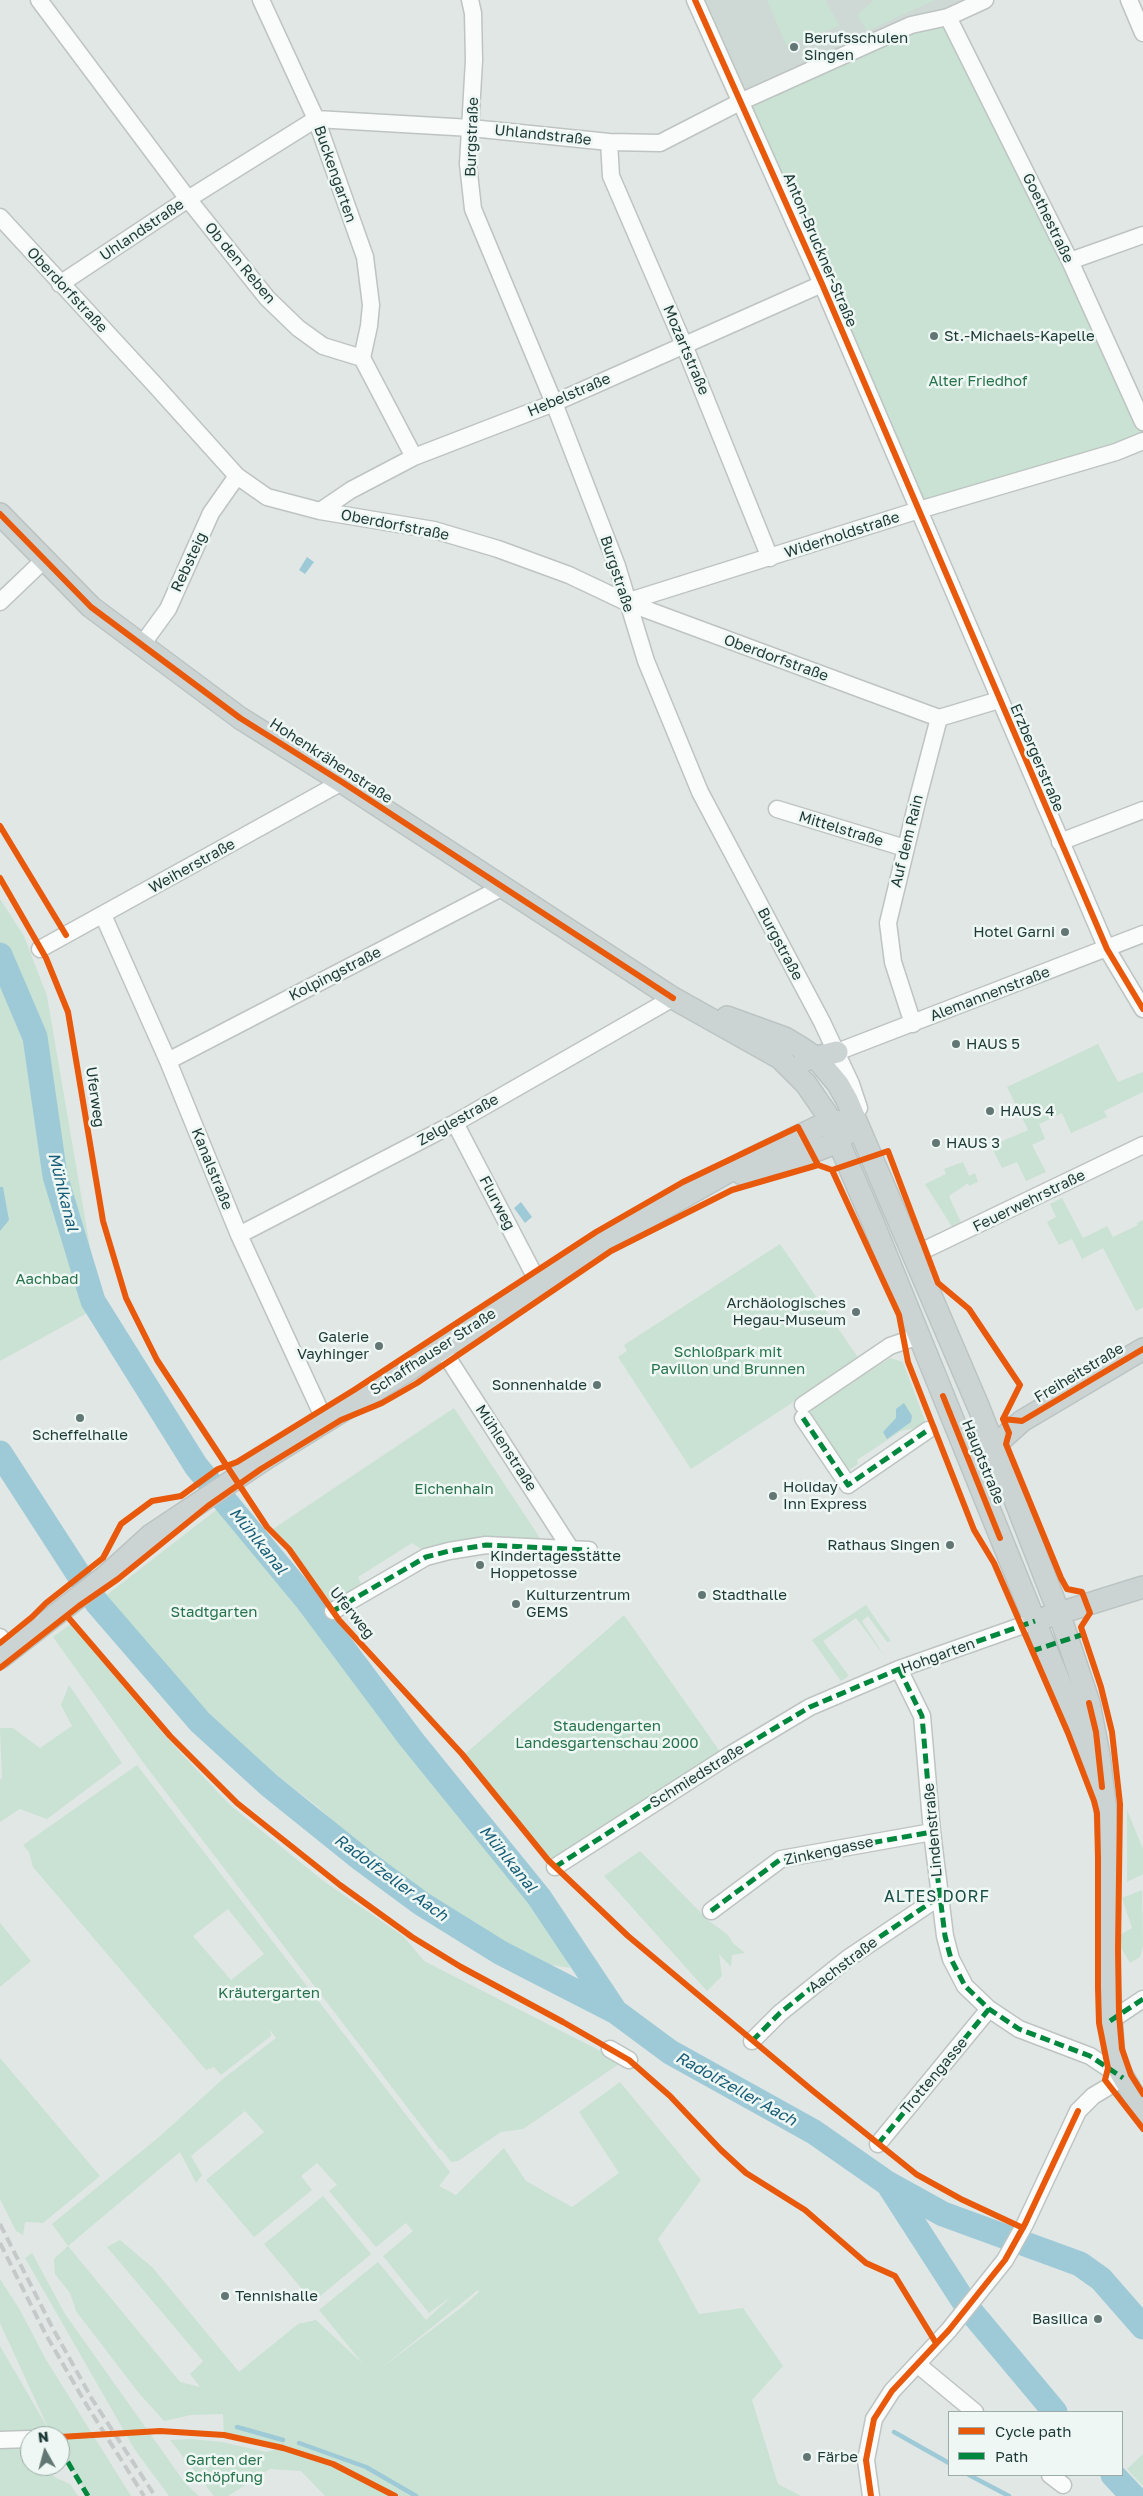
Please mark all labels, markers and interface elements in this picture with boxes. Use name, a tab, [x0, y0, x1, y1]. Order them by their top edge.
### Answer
place label: Berufsschulen Singen	[804, 29, 908, 64]
marker: Berufsschulen Singen	[788, 41, 800, 53]
street label: Burgstraße	[462, 97, 482, 177]
street label: Uhlandstraße	[494, 121, 592, 149]
street label: Buckengarten	[310, 123, 360, 225]
street label: Anton-Bruckner-Straße	[779, 170, 861, 330]
street label: Goethestraße	[1018, 170, 1078, 266]
street label: Uhlandstraße	[97, 195, 187, 265]
street label: Ob den Reben	[201, 219, 279, 307]
street label: Oberdorfstraße	[23, 244, 111, 336]
street label: Mozartstraße	[659, 302, 713, 398]
place label: St.-Michaels-Kapelle	[944, 327, 1095, 345]
marker: St.-Michaels-Kapelle	[928, 330, 940, 342]
street label: Hebelstraße	[525, 369, 613, 421]
park label: Alter Friedhof	[929, 372, 1027, 390]
street label: Oberdorfstraße	[339, 506, 451, 544]
street label: Widerholdstraße	[782, 508, 902, 562]
street label: Rebsteig	[167, 529, 211, 595]
street label: Burgstraße	[596, 533, 638, 615]
street label: Oberdorfstraße	[721, 631, 831, 685]
street label: Erzbergerstraße	[1006, 701, 1068, 815]
street label: Hohenkrähenstraße	[266, 715, 396, 807]
street label: Auf dem Rain	[887, 793, 927, 889]
street label: Mittelstraße	[796, 808, 886, 850]
street label: Weiherstraße	[146, 835, 238, 897]
street label: Burgstraße	[753, 905, 807, 983]
place label: Hotel Garni	[973, 923, 1055, 941]
marker: Hotel Garni	[1059, 926, 1071, 938]
street label: Kolpingstraße	[286, 943, 384, 1005]
street label: Alemannenstraße	[928, 963, 1052, 1025]
place label: HAUS 5	[966, 1035, 1020, 1053]
marker: HAUS 5	[950, 1038, 962, 1050]
street label: Uferweg	[82, 1066, 108, 1128]
street label: Zelglestraße	[414, 1090, 502, 1150]
place label: HAUS 4	[1000, 1102, 1054, 1120]
marker: HAUS 4	[984, 1105, 996, 1117]
street label: Kanalstraße	[187, 1125, 237, 1213]
place label: HAUS 3	[946, 1134, 1000, 1152]
marker: HAUS 3	[930, 1137, 942, 1149]
water label: Mühlkanal	[44, 1151, 82, 1233]
street label: Feuerwehrstraße	[970, 1166, 1088, 1236]
street label: Flurweg	[475, 1173, 519, 1233]
park label: Aachbad	[16, 1270, 78, 1288]
place label: Archäologisches Hegau-Museum	[726, 1294, 846, 1329]
street label: Schaffhauser Straße	[367, 1305, 499, 1399]
marker: Archäologisches Hegau-Museum	[850, 1306, 862, 1318]
place label: Galerie Vayhinger	[297, 1328, 369, 1363]
street label: Freiheitstraße	[1031, 1339, 1127, 1407]
marker: Galerie Vayhinger	[373, 1340, 385, 1352]
park label: Schloßpark mit Pavillon und Brunnen	[651, 1343, 805, 1378]
place label: Sonnenhalde	[492, 1376, 587, 1394]
marker: Sonnenhalde	[591, 1379, 603, 1391]
street label: Mühlenstraße	[471, 1401, 541, 1495]
marker: Scheffelhalle	[74, 1412, 86, 1424]
street label: Hauptstraße	[958, 1417, 1008, 1507]
place label: Scheffelhalle	[32, 1426, 128, 1444]
place label: Holiday Inn Express	[783, 1478, 867, 1513]
park label: Eichenhain	[414, 1480, 494, 1498]
marker: Holiday Inn Express	[767, 1490, 779, 1502]
water label: Mühlkanal	[225, 1504, 291, 1578]
place label: Rathaus Singen	[827, 1536, 940, 1554]
marker: Rathaus Singen	[944, 1539, 956, 1551]
place label: Kindertagesstätte Hoppetosse	[490, 1547, 621, 1582]
marker: Kindertagesstätte Hoppetosse	[474, 1559, 486, 1571]
street label: Uferweg	[326, 1584, 378, 1642]
place label: Kulturzentrum GEMS	[526, 1586, 630, 1621]
place label: Stadthalle	[712, 1586, 787, 1604]
marker: Stadthalle	[696, 1589, 708, 1601]
marker: Kulturzentrum GEMS	[510, 1598, 522, 1610]
park label: Stadtgarten	[171, 1603, 257, 1621]
street label: Hohgarten	[899, 1634, 977, 1678]
park label: Staudengarten Landesgartenschau 2000	[515, 1717, 699, 1752]
street label: Schmiedstraße	[647, 1740, 747, 1812]
street label: Lindenstraße	[920, 1782, 946, 1878]
water label: Mühlkanal	[475, 1822, 541, 1896]
water label: Radolfzeller Aach	[331, 1830, 451, 1926]
street label: Zinkengasse	[783, 1833, 875, 1869]
district label: ALTES DORF	[883, 1887, 991, 1907]
street label: Aachstraße	[805, 1933, 881, 1997]
park label: Kräutergarten	[218, 1984, 320, 2002]
street label: Trottengasse	[897, 2034, 971, 2118]
water label: Radolfzeller Aach	[672, 2048, 800, 2130]
place label: Tennishalle	[235, 2287, 318, 2305]
marker: Tennishalle	[219, 2290, 231, 2302]
place label: Basilica	[1032, 2310, 1088, 2328]
marker: Basilica	[1092, 2313, 1104, 2325]
legend	[948, 2411, 1123, 2476]
text: Cycle path	[995, 2422, 1071, 2440]
north arrow	[20, 2426, 70, 2476]
text: N	[37, 2428, 50, 2446]
text: Path	[995, 2447, 1028, 2465]
place label: Färbe	[817, 2448, 858, 2466]
park label: Garten der Schöpfung	[185, 2451, 263, 2486]
marker: Färbe	[801, 2451, 813, 2463]

